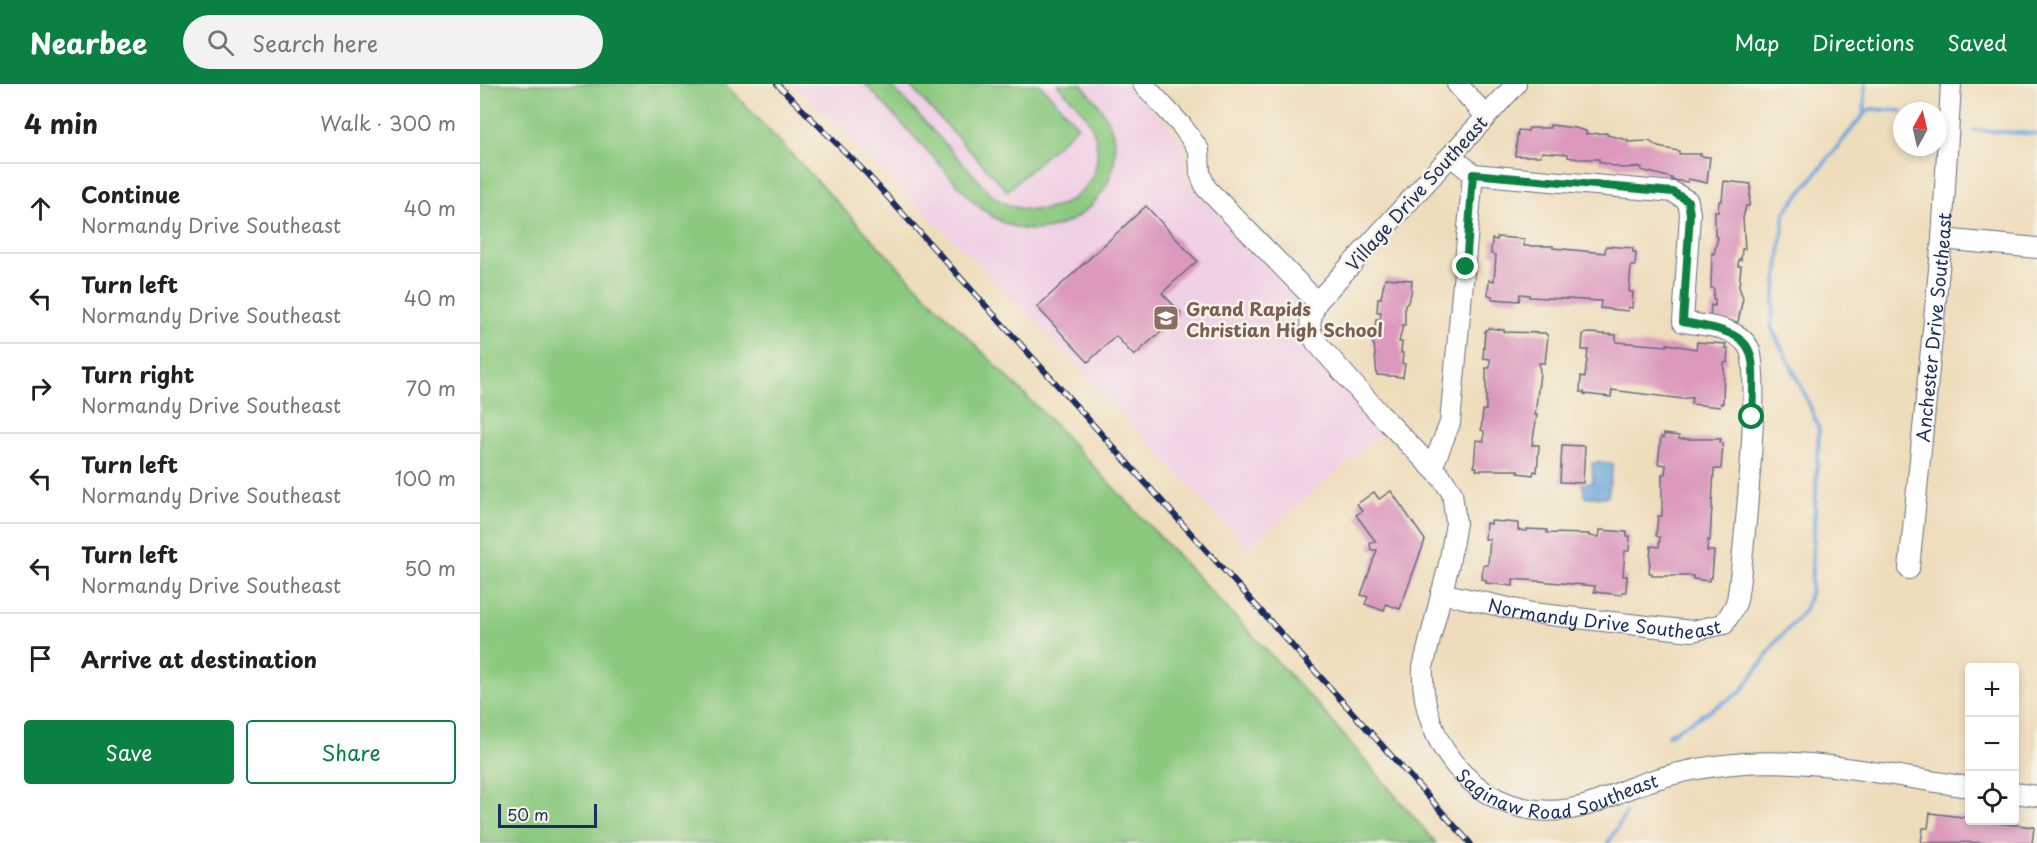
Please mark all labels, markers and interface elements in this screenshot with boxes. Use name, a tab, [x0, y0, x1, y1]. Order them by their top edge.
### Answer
search box	[183, 15, 603, 69]
text: Nearbee	[30, 21, 147, 64]
icon: search	[204, 26, 237, 59]
text: Search here	[252, 26, 378, 59]
text: Map	[1734, 26, 1779, 58]
text: Directions	[1812, 26, 1914, 58]
text: Saved	[1947, 26, 2007, 58]
north arrow	[1893, 102, 1947, 156]
text: 4 min	[24, 104, 98, 143]
text: Walk · 300 m	[320, 108, 456, 138]
street label: Village Drive Southeast	[1339, 109, 1493, 277]
text: Continue	[81, 177, 180, 210]
icon: ahead	[24, 192, 57, 225]
text: 40 m	[404, 193, 456, 223]
text: Normandy Drive Southeast	[81, 210, 341, 240]
street label: Anchester Drive Southeast	[1908, 212, 1957, 443]
route end	[1452, 253, 1478, 279]
text: Turn left	[81, 267, 178, 300]
icon: left	[24, 282, 57, 315]
text: 40 m	[404, 283, 456, 313]
place label: Grand Rapids Christian High School	[1186, 295, 1383, 343]
text: Normandy Drive Southeast	[81, 300, 341, 330]
school or university icon: Grand Rapids Christian High School	[1151, 303, 1181, 333]
text: Turn right	[81, 357, 194, 390]
icon: right	[24, 372, 57, 405]
text: 70 m	[406, 373, 456, 403]
text: Normandy Drive Southeast	[81, 390, 341, 420]
route start	[1738, 403, 1764, 429]
text: Turn left	[81, 447, 178, 480]
icon: left	[24, 462, 57, 495]
text: 100 m	[395, 463, 456, 493]
text: Normandy Drive Southeast	[81, 480, 341, 510]
text: Turn left	[81, 537, 178, 570]
icon: left	[24, 552, 57, 585]
text: 50 m	[404, 553, 456, 583]
text: Normandy Drive Southeast	[81, 570, 341, 600]
street label: Normandy Drive Southeast	[1486, 590, 1723, 645]
icon: arrive	[24, 642, 57, 675]
text: Arrive at destination	[81, 642, 317, 675]
map controls	[1965, 663, 2019, 825]
button: +	[1965, 663, 2019, 717]
button: −	[1965, 717, 2019, 771]
button: Save	[24, 720, 234, 784]
button: Share	[246, 720, 456, 784]
street label: Saginaw Road Southeast	[1453, 755, 1667, 787]
text: Saginaw Road Southeast	[1451, 762, 1661, 824]
button: locate	[1965, 771, 2019, 825]
scale bar	[498, 801, 597, 828]
text: 50 m	[507, 802, 548, 826]

